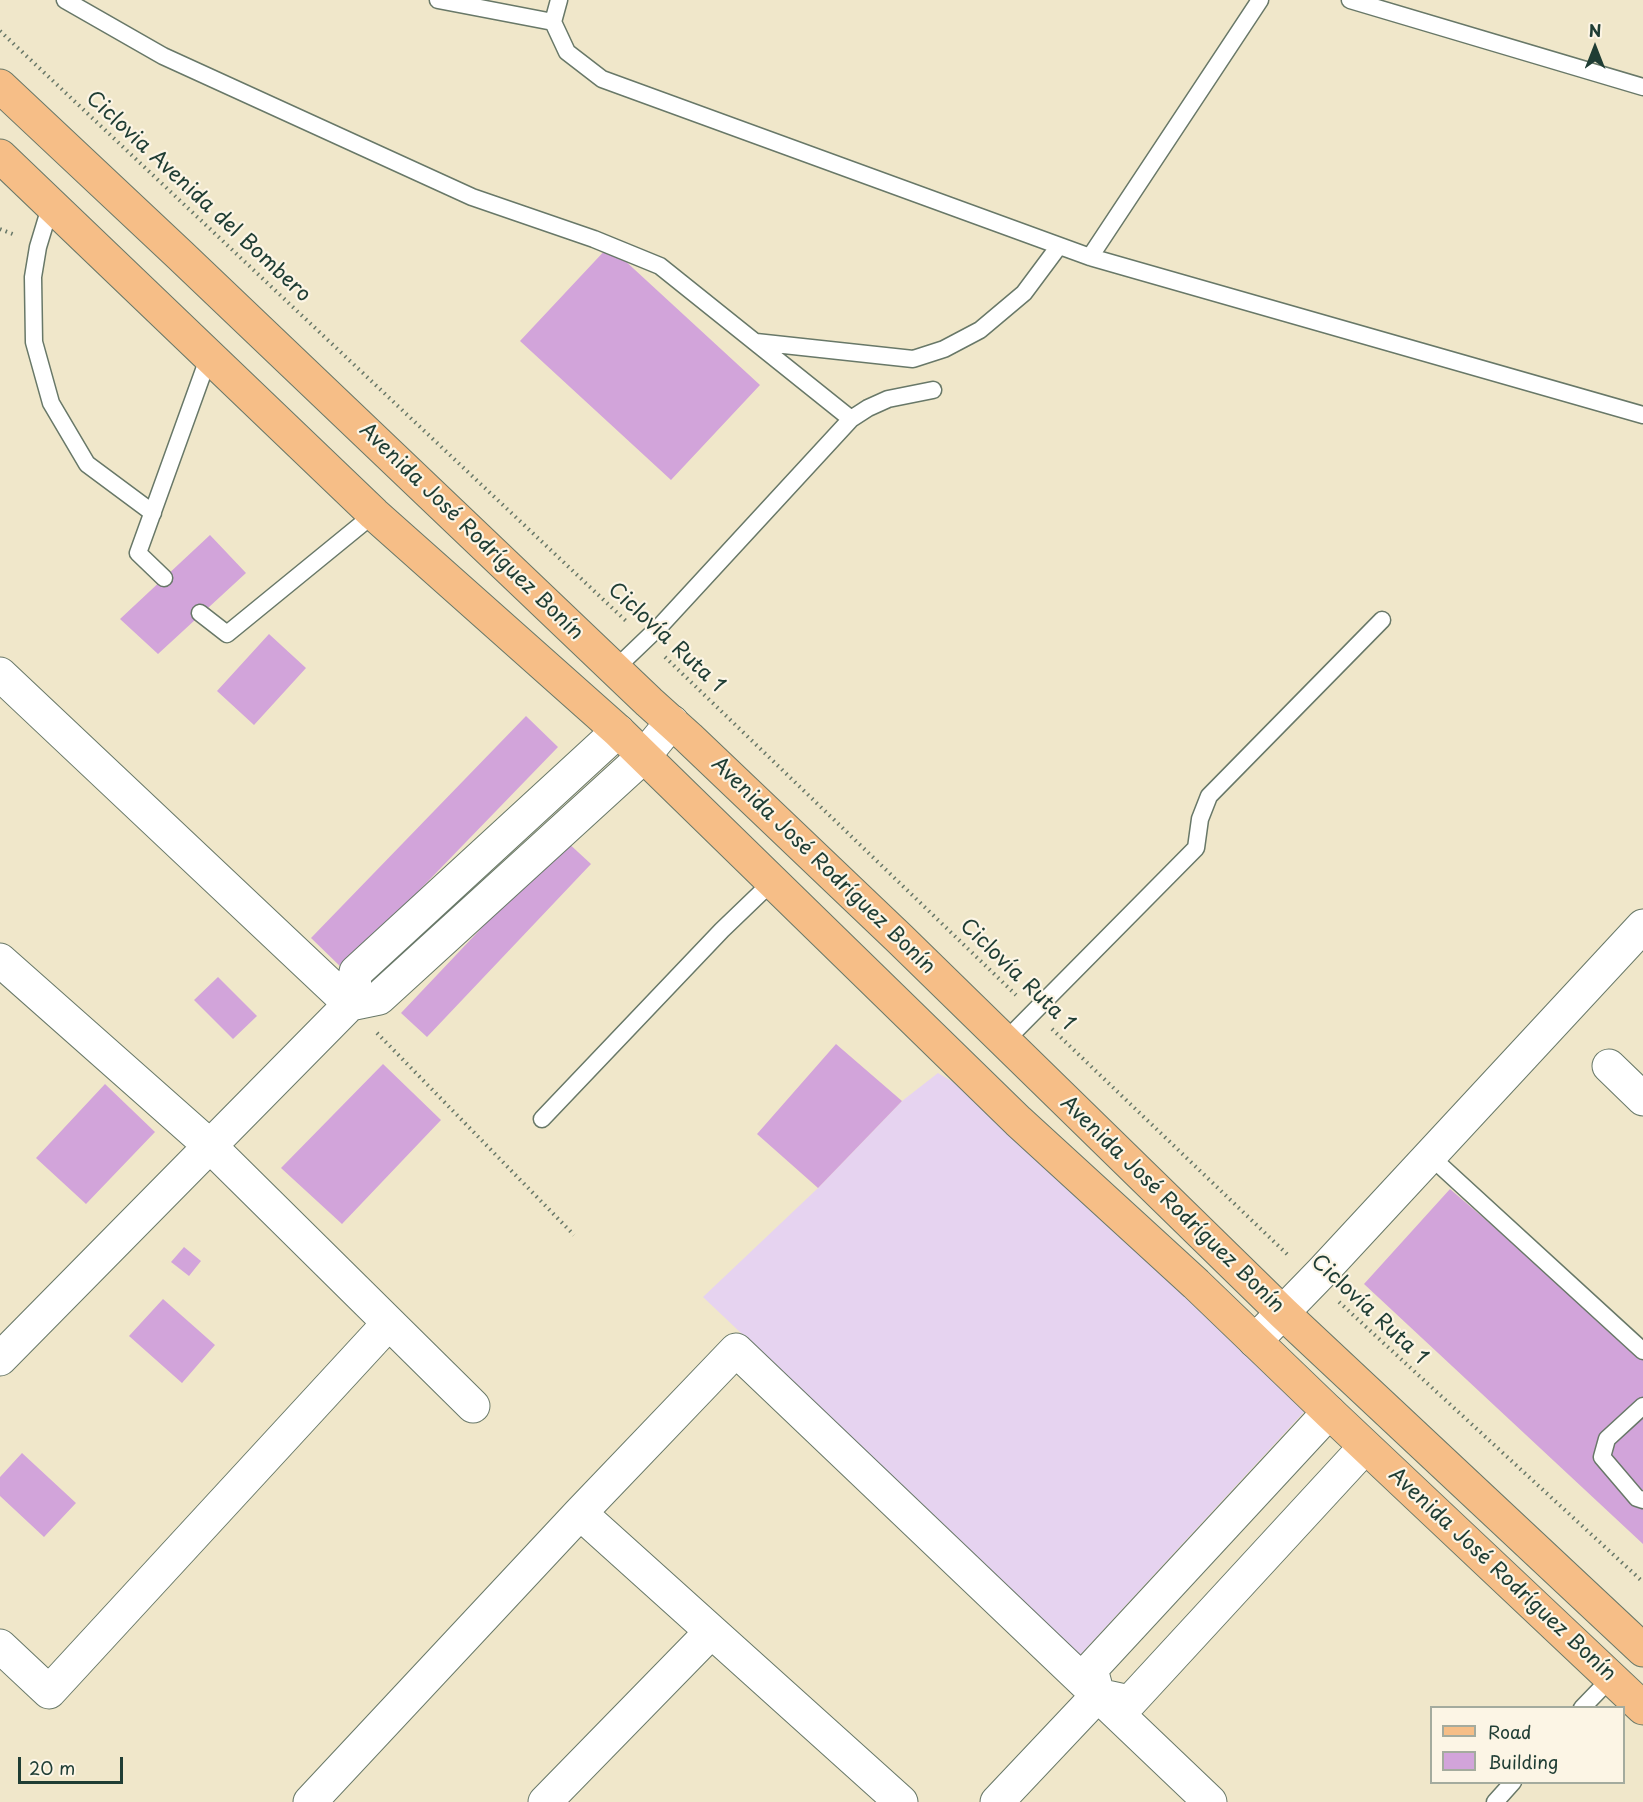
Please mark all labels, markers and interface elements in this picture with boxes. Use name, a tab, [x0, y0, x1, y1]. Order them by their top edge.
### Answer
north arrow	[1565, 18, 1625, 78]
text: N	[1589, 18, 1601, 42]
street label: Ciclovia Avenida del Bombero	[80, 86, 316, 308]
street label: Avenida José Rodríguez Bonín	[354, 418, 588, 646]
street label: Ciclovía Ruta 1	[602, 577, 730, 699]
street label: Avenida José Rodríguez Bonín	[706, 752, 940, 980]
street label: Ciclovía Ruta 1	[954, 914, 1080, 1036]
street label: Avenida José Rodríguez Bonín	[1055, 1091, 1289, 1319]
street label: Ciclovía Ruta 1	[1305, 1249, 1433, 1371]
street label: Avenida José Rodríguez Bonín	[1383, 1463, 1621, 1687]
legend	[1430, 1706, 1625, 1784]
text: Road	[1488, 1718, 1532, 1745]
scale bar	[21, 1745, 126, 1783]
text: Building	[1488, 1748, 1558, 1775]
text: 20 m	[29, 1754, 75, 1781]

